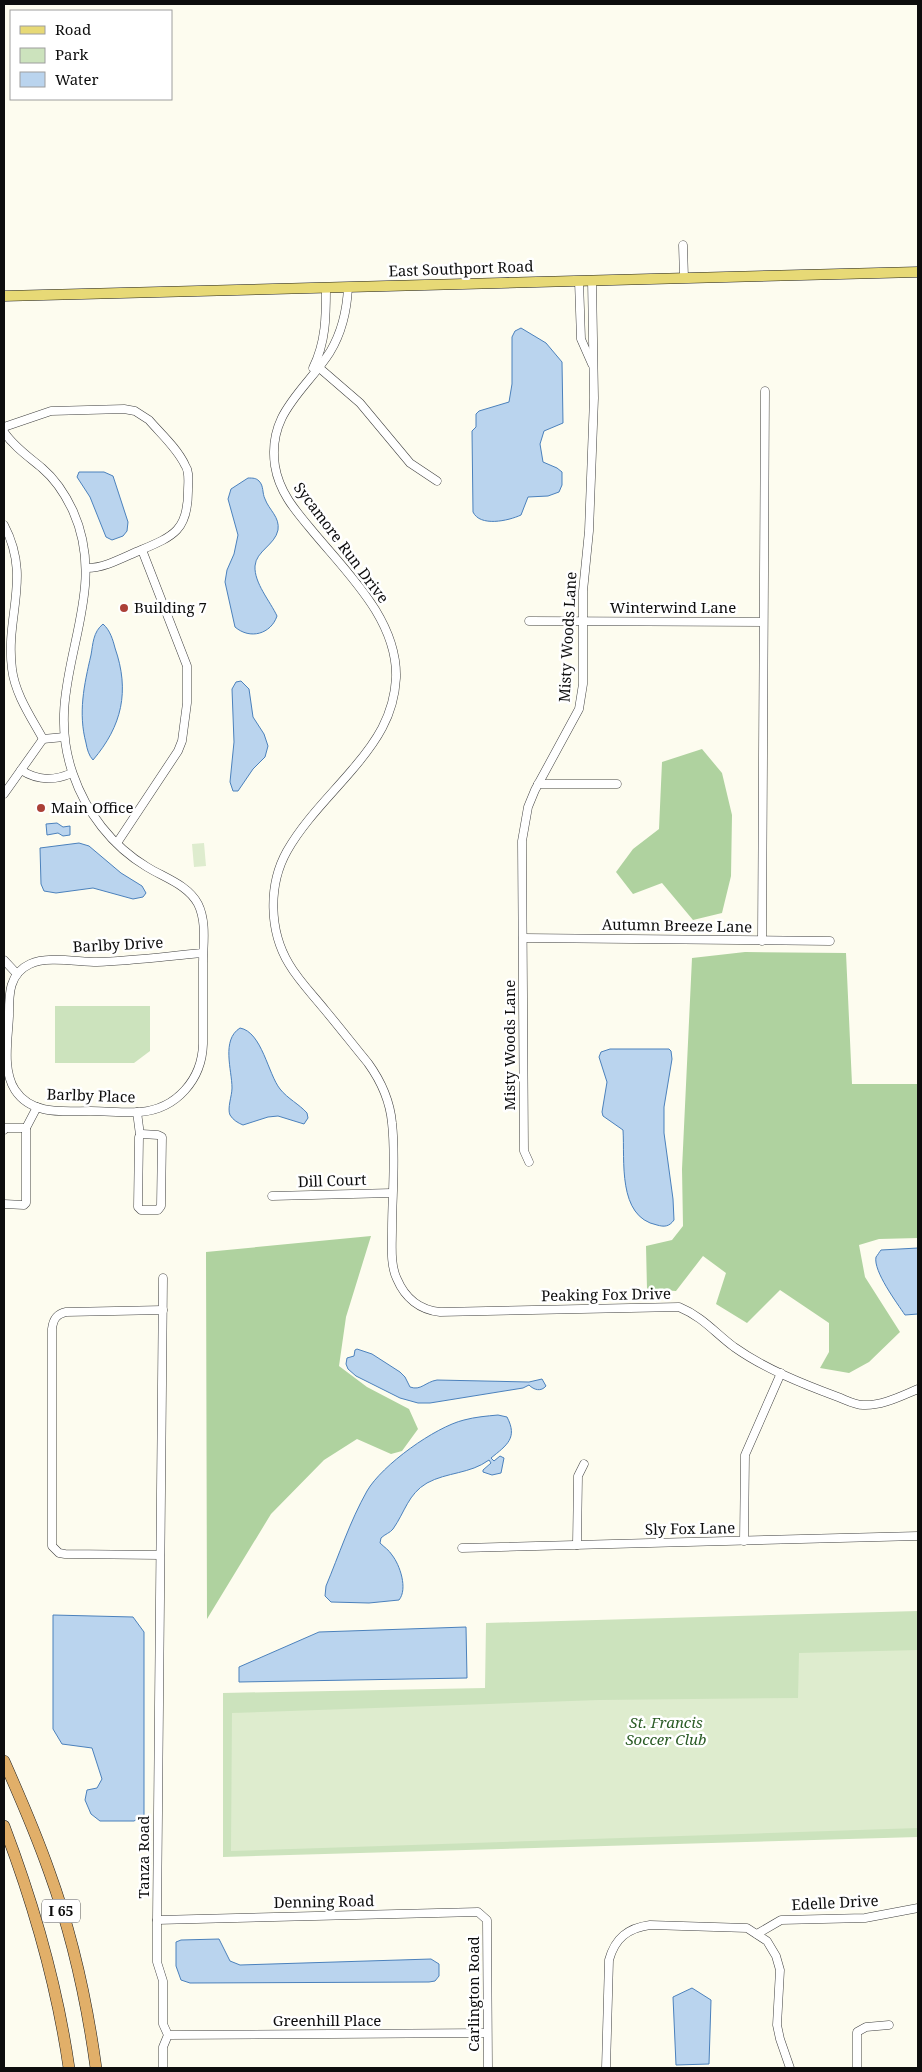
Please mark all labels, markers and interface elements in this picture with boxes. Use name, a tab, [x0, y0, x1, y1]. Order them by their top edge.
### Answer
legend	[10, 10, 172, 100]
text: Road	[55, 19, 91, 39]
text: Park	[55, 44, 89, 64]
text: Water	[55, 69, 98, 89]
street label: East Southport Road	[388, 255, 534, 281]
street label: Sycamore Run Drive	[290, 478, 394, 607]
street label: Misty Woods Lane	[554, 571, 580, 703]
place label: Building 7	[134, 597, 207, 617]
street label: Winterwind Lane	[610, 597, 736, 617]
marker: Building 7	[118, 602, 130, 614]
place label: Main Office	[51, 797, 133, 817]
marker: Main Office	[35, 802, 47, 814]
street label: Autumn Breeze Lane	[602, 914, 752, 936]
street label: Barlby Drive	[72, 932, 164, 956]
street label: Misty Woods Lane	[499, 980, 519, 1110]
street label: Barlby Place	[46, 1083, 136, 1107]
street label: Dill Court	[297, 1169, 367, 1191]
street label: Peaking Fox Drive	[541, 1283, 671, 1305]
street label: Sly Fox Lane	[645, 1517, 735, 1539]
park label: St. Francis Soccer Club	[625, 1712, 707, 1749]
street label: Tanza Road	[133, 1815, 153, 1899]
street label: Denning Road	[273, 1890, 375, 1912]
street label: Edelle Drive	[791, 1890, 879, 1914]
road number: I 65	[42, 1900, 80, 1922]
street label: Carlington Road	[463, 1936, 483, 2052]
street label: Greenhill Place	[273, 2010, 381, 2030]

